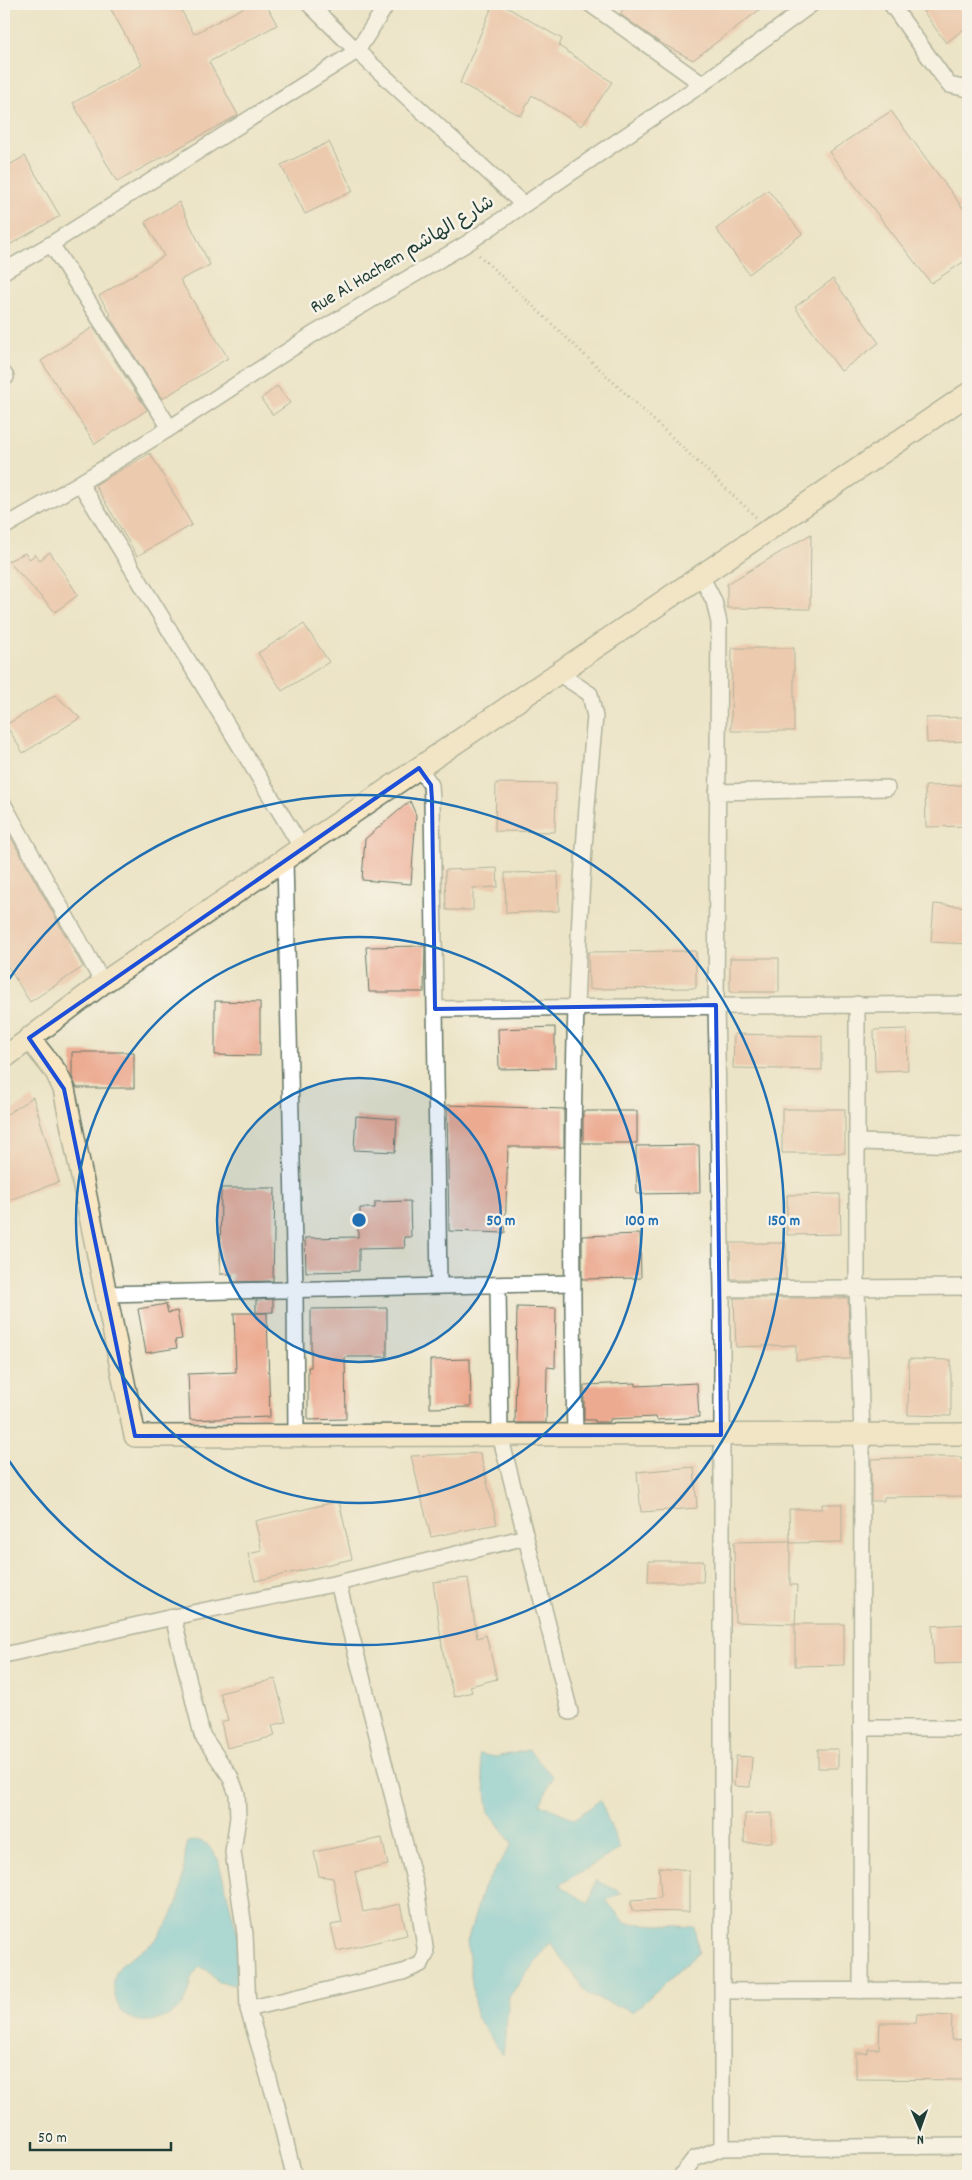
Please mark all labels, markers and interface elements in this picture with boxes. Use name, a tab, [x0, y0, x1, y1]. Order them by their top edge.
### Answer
street label: Rue Al Hachem شارع الهاشم	[306, 190, 500, 322]
centre of rings	[350, 1211, 368, 1229]
text: 50 m	[487, 1211, 515, 1233]
text: 100 m	[625, 1211, 659, 1233]
text: 150 m	[768, 1211, 800, 1233]
north arrow	[894, 2102, 944, 2152]
scale bar	[30, 2120, 171, 2152]
text: 50 m	[38, 2128, 67, 2150]
text: N	[916, 2129, 924, 2149]

